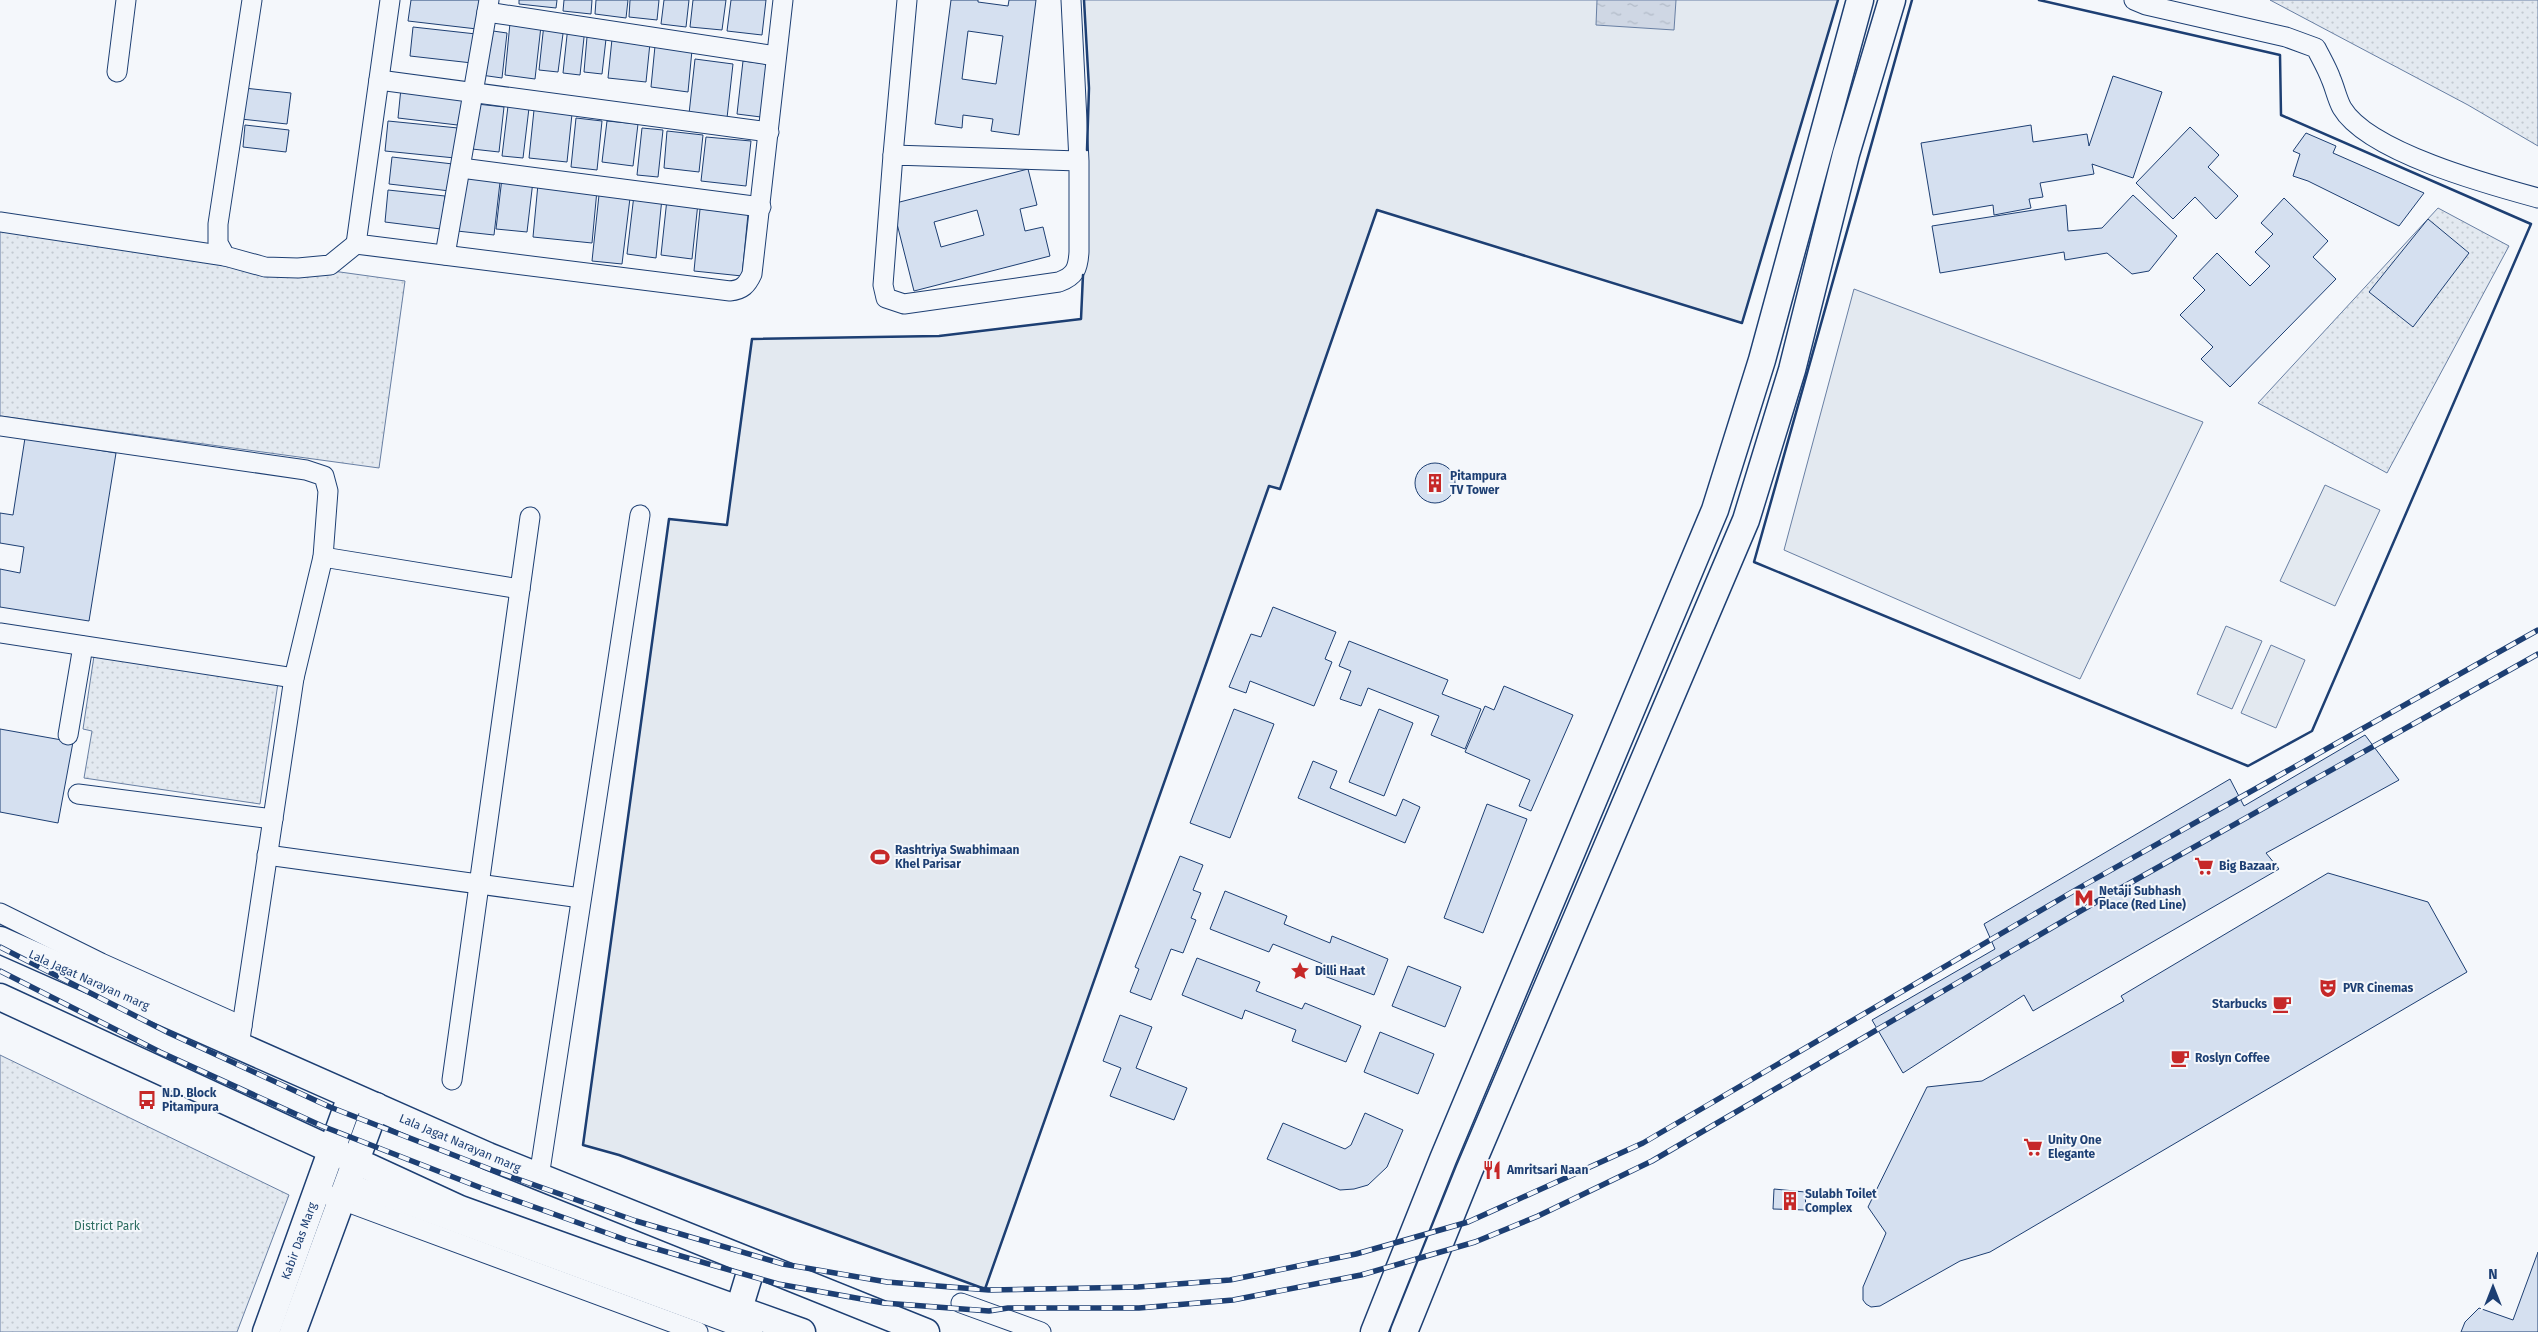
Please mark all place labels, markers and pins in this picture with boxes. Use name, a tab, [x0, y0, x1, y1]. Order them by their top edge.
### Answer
place label: Pitampura TV Tower	[1450, 469, 1507, 497]
building icon: Pitampura TV Tower	[1424, 472, 1446, 494]
place label: Rashtriya Swabhimaan Khel Parisar	[895, 843, 1020, 871]
sports icon: Rashtriya Swabhimaan Khel Parisar	[869, 846, 891, 868]
supermarket icon: Big Bazaar	[2193, 855, 2215, 877]
place label: Big Bazaar	[2219, 859, 2277, 873]
place label: Netaji Subhash Place (Red Line)	[2099, 884, 2186, 912]
metro station icon: Netaji Subhash Place (Red Line)	[2073, 887, 2095, 909]
place icon: Dilli Haat	[1289, 960, 1311, 982]
place label: Dilli Haat	[1315, 964, 1366, 978]
theatre icon: PVR Cinemas	[2317, 977, 2339, 999]
place label: PVR Cinemas	[2343, 981, 2413, 995]
cafe icon: Starbucks	[2271, 993, 2293, 1015]
place label: Starbucks	[2212, 997, 2267, 1011]
cafe icon: Roslyn Coffee	[2169, 1047, 2191, 1069]
place label: Roslyn Coffee	[2195, 1051, 2270, 1065]
place label: N.D. Block Pitampura	[162, 1086, 219, 1114]
bus stop icon: N.D. Block Pitampura	[136, 1089, 158, 1111]
place label: Unity One Elegante	[2048, 1133, 2102, 1161]
supermarket icon: Unity One Elegante	[2022, 1136, 2044, 1158]
restaurant icon: Amritsari Naan	[1481, 1159, 1503, 1181]
place label: Amritsari Naan	[1506, 1163, 1588, 1177]
place label: Sulabh Toilet Complex	[1805, 1187, 1877, 1215]
building icon: Sulabh Toilet Complex	[1779, 1190, 1801, 1212]

